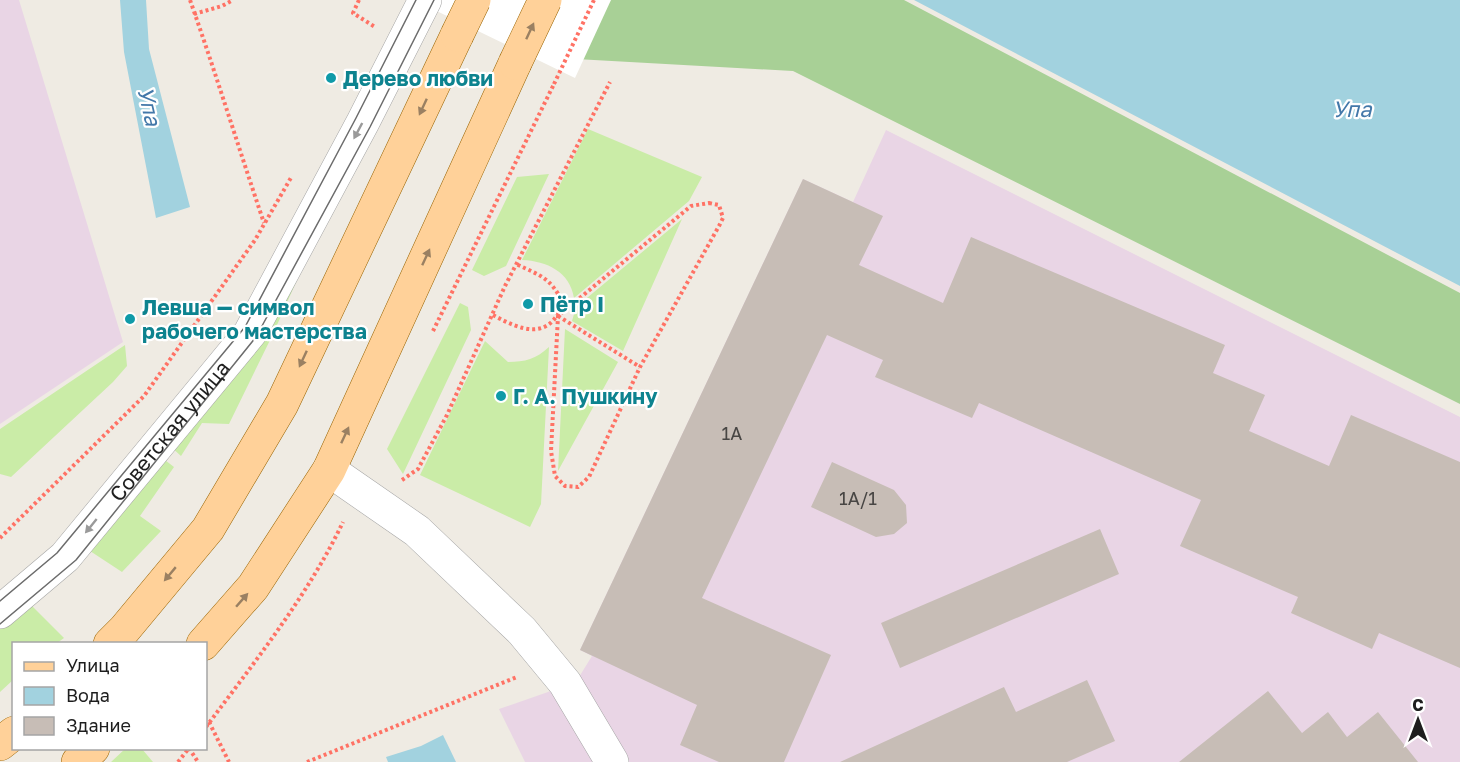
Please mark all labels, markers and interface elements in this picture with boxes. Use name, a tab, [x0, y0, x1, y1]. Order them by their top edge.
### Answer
one-way arrow	[525, 23, 534, 40]
place label: Дерево любви	[343, 65, 493, 91]
marker: Дерево любви	[324, 71, 338, 85]
water label: Упа	[132, 84, 168, 130]
water label: Упа	[1332, 95, 1373, 122]
one-way arrow	[419, 98, 428, 115]
one-way arrow	[354, 122, 364, 140]
one-way arrow	[421, 248, 431, 266]
place label: Пётр I	[540, 291, 604, 317]
place label: Левша — символ рабочего мастерства	[142, 294, 367, 344]
marker: Пётр I	[521, 297, 535, 311]
marker: Левша — символ рабочего мастерства	[123, 312, 137, 326]
one-way arrow	[299, 350, 308, 367]
street label: Советская улица	[104, 355, 235, 506]
place label: Г. А. Пушкину	[513, 383, 658, 409]
marker: Г. А. Пушкину	[494, 389, 508, 403]
house number: 1А	[722, 422, 742, 444]
one-way arrow	[340, 426, 349, 443]
house number: 1А/1	[839, 487, 877, 509]
one-way arrow	[85, 518, 98, 533]
one-way arrow	[164, 566, 177, 582]
one-way arrow	[235, 593, 248, 608]
legend	[12, 642, 207, 750]
text: Улица	[66, 654, 120, 676]
text: Вода	[66, 684, 110, 706]
north arrow	[1388, 690, 1448, 750]
text: С	[1412, 695, 1424, 715]
text: Здание	[66, 714, 131, 736]

